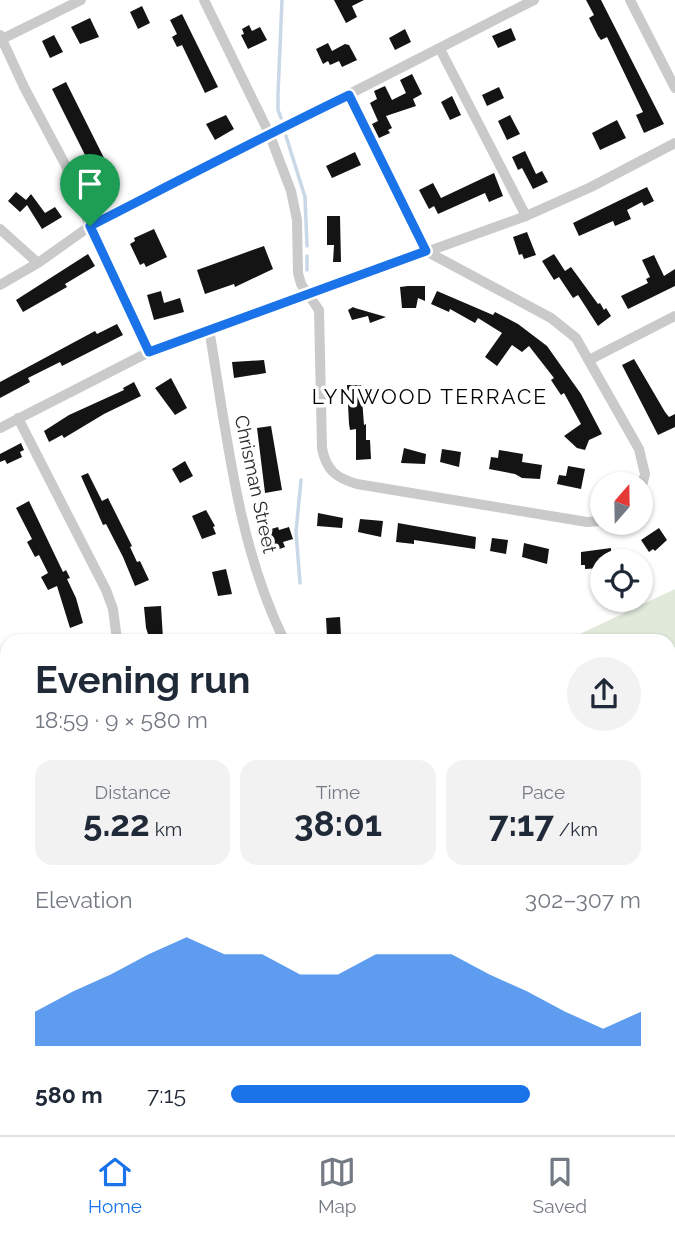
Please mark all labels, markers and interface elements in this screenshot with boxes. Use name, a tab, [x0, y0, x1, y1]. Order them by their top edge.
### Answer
pin	[60, 154, 120, 226]
icon: arrive	[71, 165, 109, 203]
district label: LYNWOOD TERRACE	[312, 384, 548, 409]
street label: Chrisman Street	[231, 413, 281, 556]
north arrow	[590, 472, 653, 536]
map controls	[590, 472, 653, 612]
button: locate	[590, 549, 653, 612]
text: Evening run	[35, 657, 250, 702]
button: share	[567, 657, 641, 731]
text: 18:59 · 9 × 580 m	[35, 706, 208, 733]
text: Distance	[95, 781, 171, 803]
text: Time	[316, 781, 360, 803]
text: Pace	[522, 781, 565, 803]
text: 5.22	[83, 803, 150, 844]
text: 38:01	[294, 803, 382, 844]
text: 7:17	[489, 803, 554, 844]
text: km	[150, 818, 182, 840]
text: /km	[554, 818, 598, 840]
text: Elevation	[35, 886, 133, 913]
text: 302–307 m	[525, 886, 641, 913]
text: 580 m	[35, 1081, 103, 1108]
text: 7:15	[147, 1081, 186, 1108]
tab: Home	[88, 1153, 142, 1217]
tab: Map	[318, 1153, 357, 1217]
tab: Saved	[533, 1153, 587, 1217]

